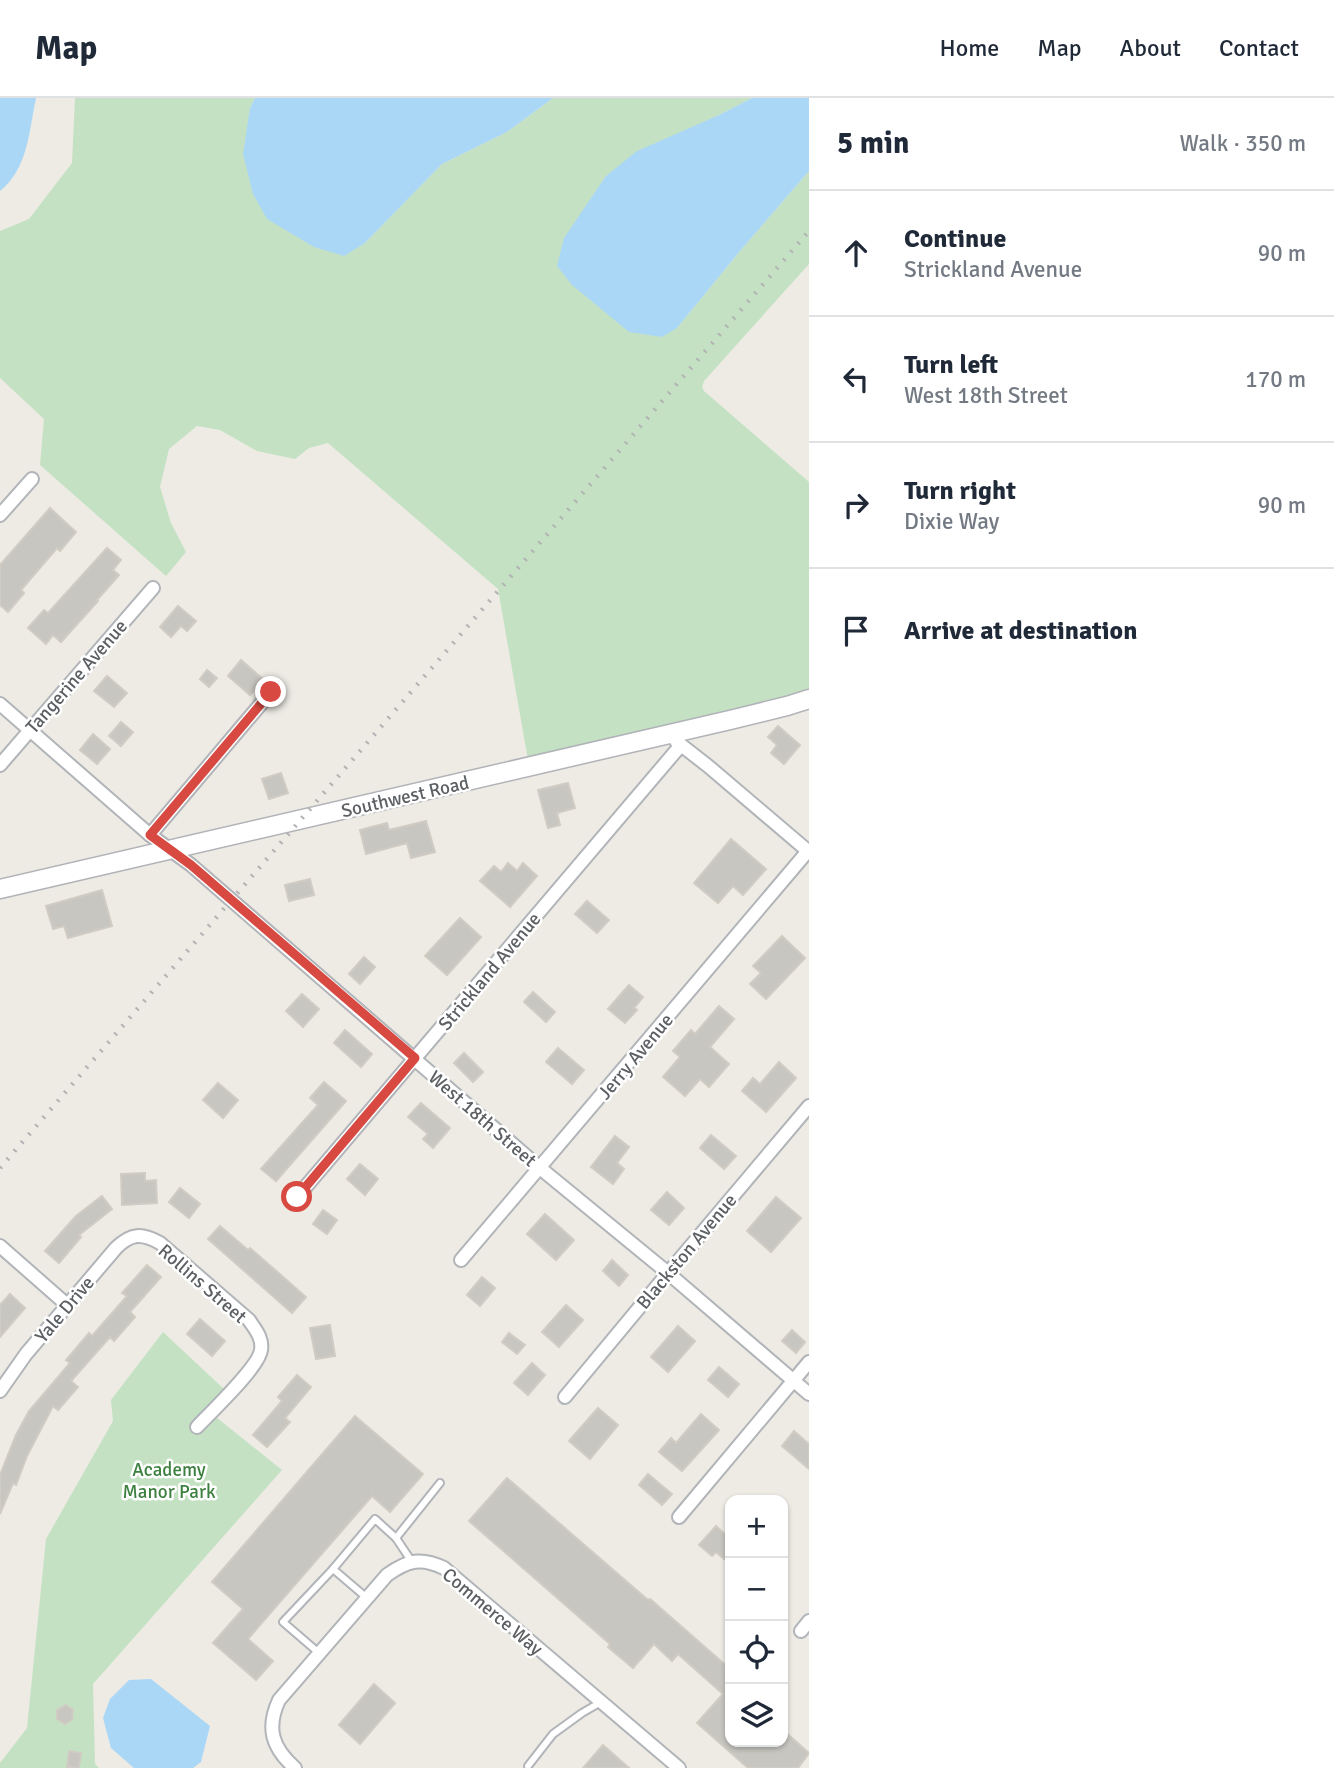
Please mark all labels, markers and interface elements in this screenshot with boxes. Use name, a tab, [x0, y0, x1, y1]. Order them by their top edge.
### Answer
text: Map	[35, 28, 97, 69]
text: Home	[939, 33, 999, 63]
text: Map	[1037, 33, 1082, 63]
text: About	[1120, 33, 1181, 63]
text: Contact	[1219, 33, 1299, 63]
text: 5 min	[837, 125, 909, 162]
text: Walk · 350 m	[1180, 129, 1306, 158]
text: Continue	[904, 223, 1006, 255]
icon: ahead	[837, 234, 875, 272]
text: 90 m	[1258, 239, 1306, 268]
text: Strickland Avenue	[904, 255, 1082, 284]
text: Turn left	[904, 349, 998, 381]
icon: left	[837, 360, 875, 398]
text: 170 m	[1245, 365, 1306, 394]
text: West 18th Street	[904, 381, 1068, 410]
text: Turn right	[904, 475, 1016, 507]
icon: right	[837, 486, 875, 524]
text: 90 m	[1258, 491, 1306, 520]
text: Dixie Way	[904, 507, 999, 536]
icon: arrive	[837, 612, 875, 650]
street label: Tangerine Avenue	[21, 615, 133, 739]
text: Arrive at destination	[904, 615, 1137, 647]
route end	[255, 676, 286, 707]
street label: Southwest Road	[339, 771, 471, 823]
street label: Strickland Avenue	[433, 908, 546, 1036]
street label: Jerry Avenue	[593, 1009, 679, 1105]
street label: West 18th Street	[423, 1065, 542, 1172]
route start	[281, 1181, 312, 1212]
street label: Blackston Avenue	[631, 1189, 742, 1314]
street label: Rollins Street	[153, 1239, 252, 1329]
street label: Yale Drive	[30, 1271, 100, 1348]
park label: Academy Manor Park	[123, 1458, 216, 1504]
map controls	[725, 1495, 788, 1747]
button: +	[725, 1495, 788, 1558]
button: −	[725, 1558, 788, 1621]
street label: Commerce Way	[437, 1563, 548, 1661]
button: locate	[725, 1621, 788, 1684]
button: layers	[725, 1684, 788, 1747]

